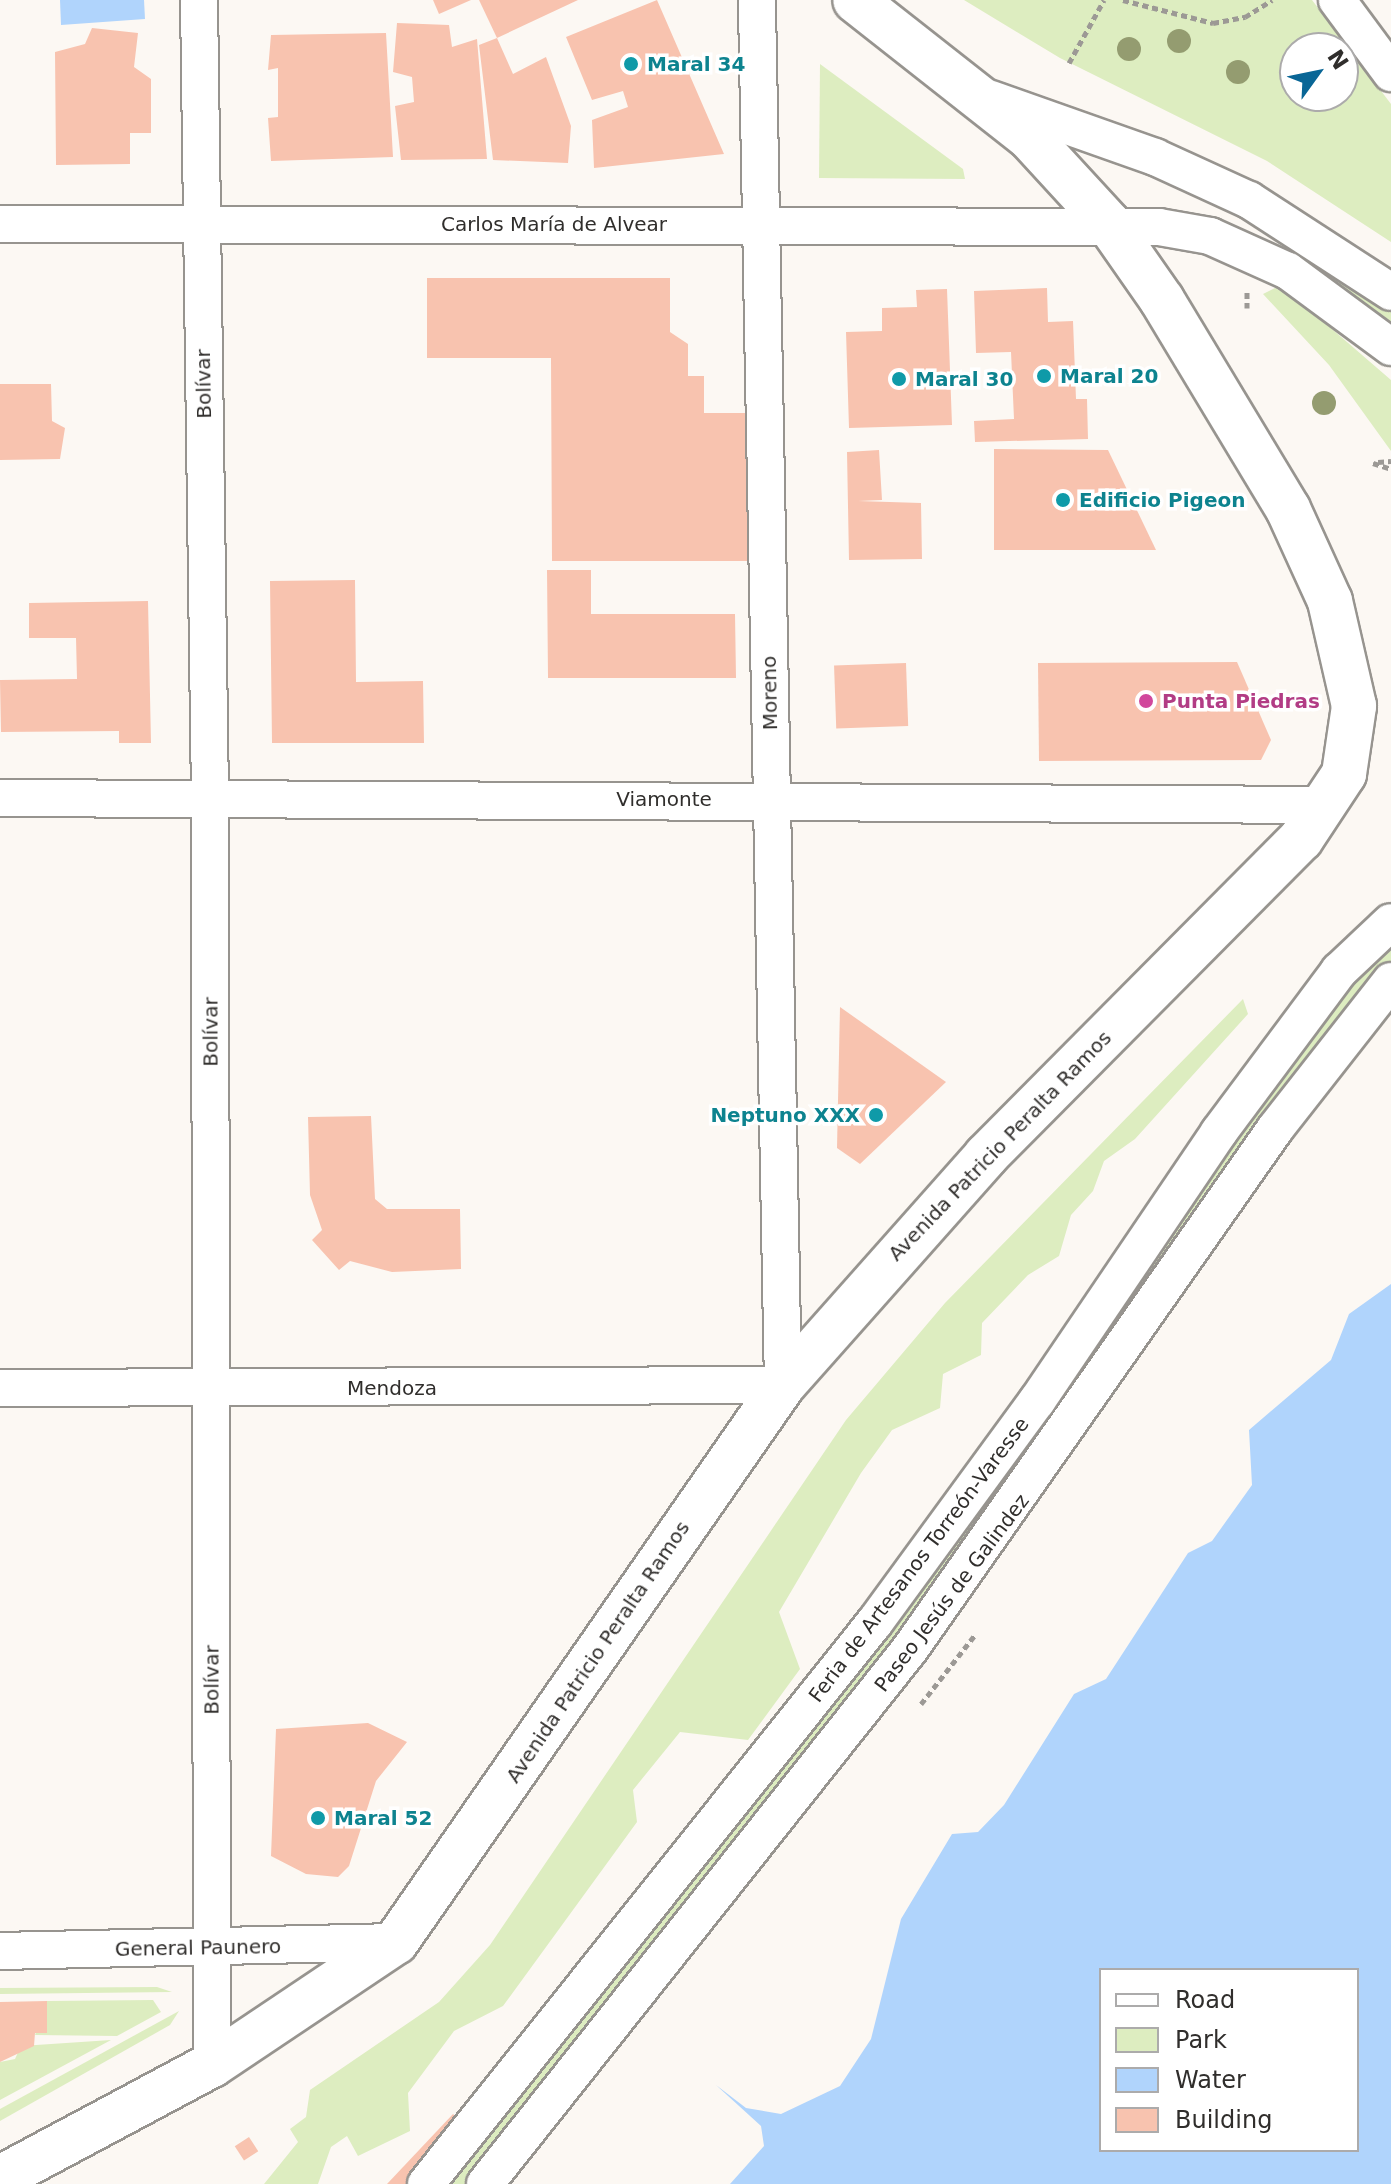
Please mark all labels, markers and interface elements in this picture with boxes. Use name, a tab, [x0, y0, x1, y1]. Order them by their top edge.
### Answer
north arrow	[1279, 32, 1359, 112]
text: N	[1322, 45, 1353, 74]
place label: Maral 34	[647, 52, 745, 76]
marker: Maral 34	[622, 55, 640, 73]
street label: Carlos María de Alvear	[441, 212, 667, 236]
street label: Bolívar	[191, 349, 217, 419]
place label: Maral 20	[1060, 364, 1158, 388]
place label: Maral 30	[915, 367, 1013, 391]
marker: Maral 20	[1035, 367, 1053, 385]
marker: Maral 30	[890, 370, 908, 388]
place label: Edificio Pigeon	[1079, 488, 1245, 512]
marker: Edificio Pigeon	[1054, 491, 1072, 509]
street label: Moreno	[757, 656, 783, 730]
place label: Punta Piedras	[1162, 689, 1320, 713]
marker: Punta Piedras	[1137, 692, 1155, 710]
street label: Viamonte	[616, 787, 712, 811]
street label: Bolívar	[199, 997, 223, 1067]
street label: Avenida Patricio Peralta Ramos	[884, 1026, 1116, 1266]
place label: Neptuno XXX	[710, 1103, 860, 1127]
marker: Neptuno XXX	[867, 1106, 885, 1124]
street label: Mendoza	[347, 1376, 437, 1400]
street label: Feria de Artesanos Torreón-Varesse	[804, 1413, 1034, 1707]
street label: Paseo Jesús de Galindez	[870, 1489, 1034, 1697]
street label: Avenida Patricio Peralta Ramos	[501, 1517, 695, 1787]
street label: Bolívar	[200, 1645, 224, 1715]
place label: Maral 52	[334, 1806, 432, 1830]
marker: Maral 52	[309, 1809, 327, 1827]
street label: General Paunero	[115, 1935, 281, 1961]
legend	[1099, 1968, 1359, 2152]
text: Road	[1175, 1986, 1235, 2014]
text: Park	[1175, 2026, 1227, 2054]
text: Water	[1175, 2066, 1246, 2094]
text: Building	[1175, 2106, 1272, 2134]

